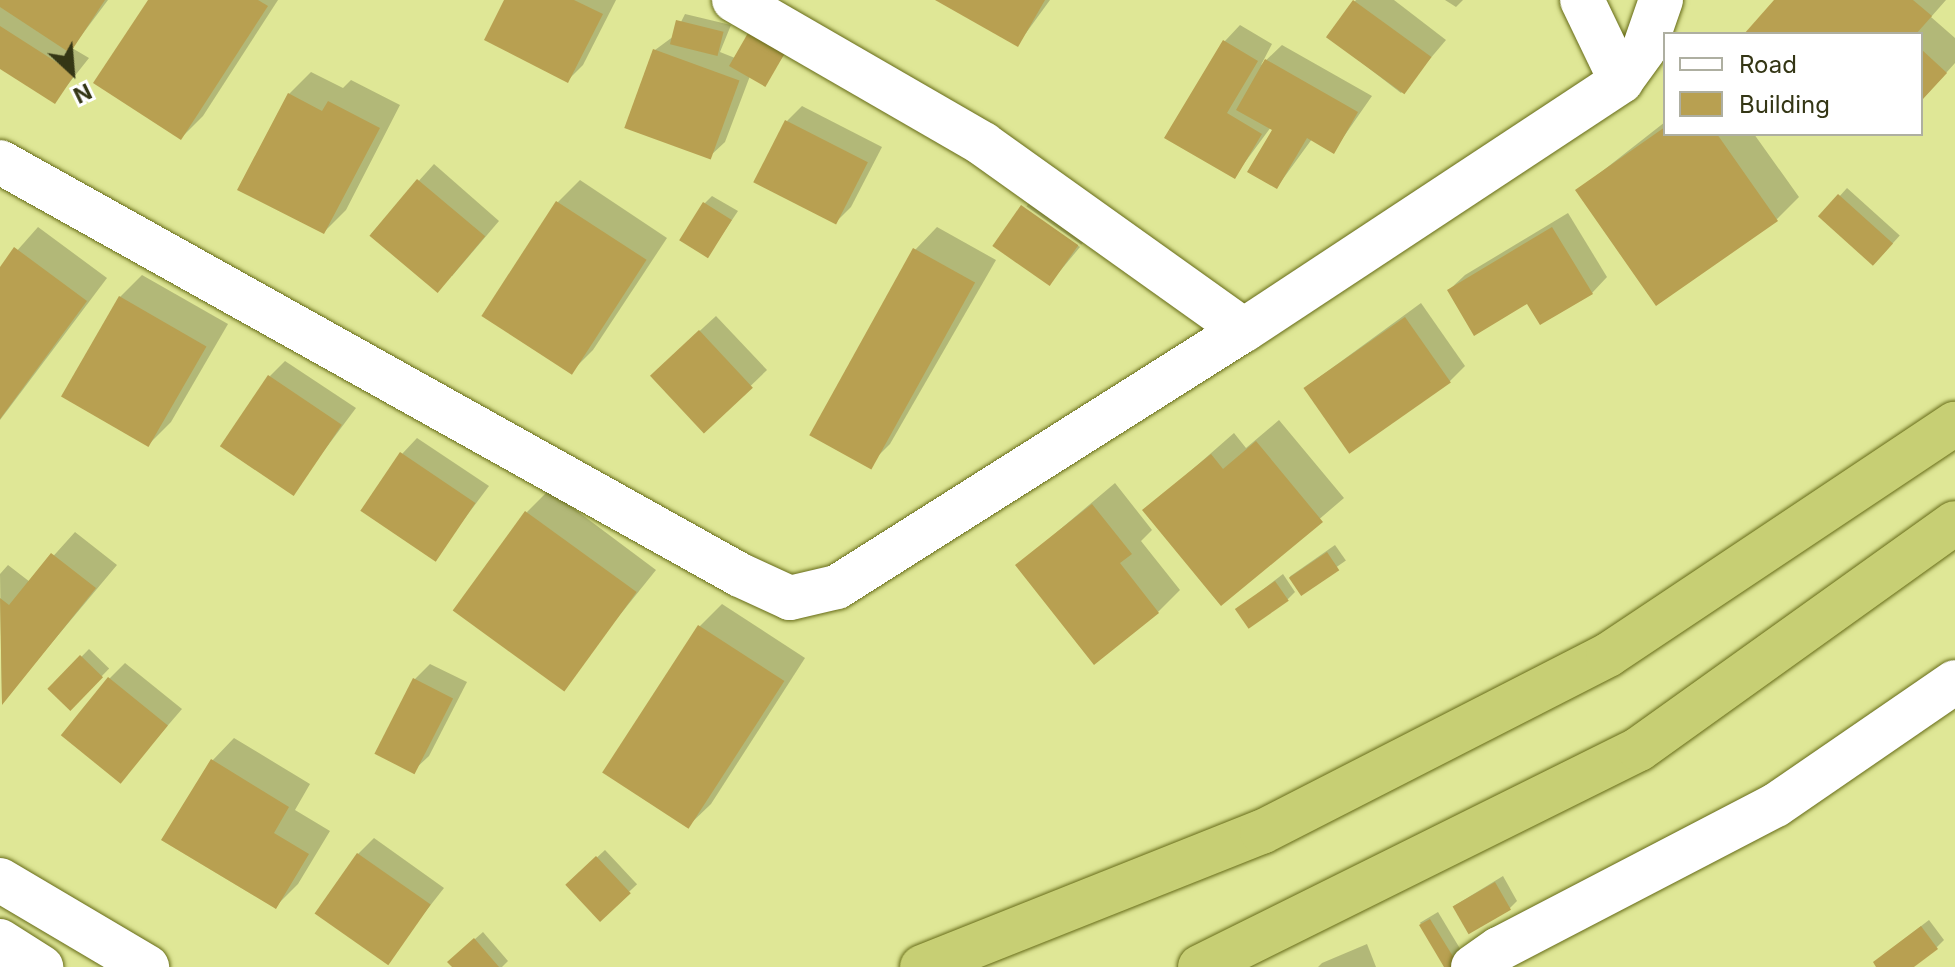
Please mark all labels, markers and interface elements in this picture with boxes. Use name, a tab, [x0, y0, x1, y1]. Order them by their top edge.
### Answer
north arrow	[32, 32, 112, 112]
legend	[1663, 32, 1923, 136]
text: Road	[1739, 50, 1797, 79]
text: N	[69, 78, 96, 109]
text: Building	[1739, 90, 1830, 119]

